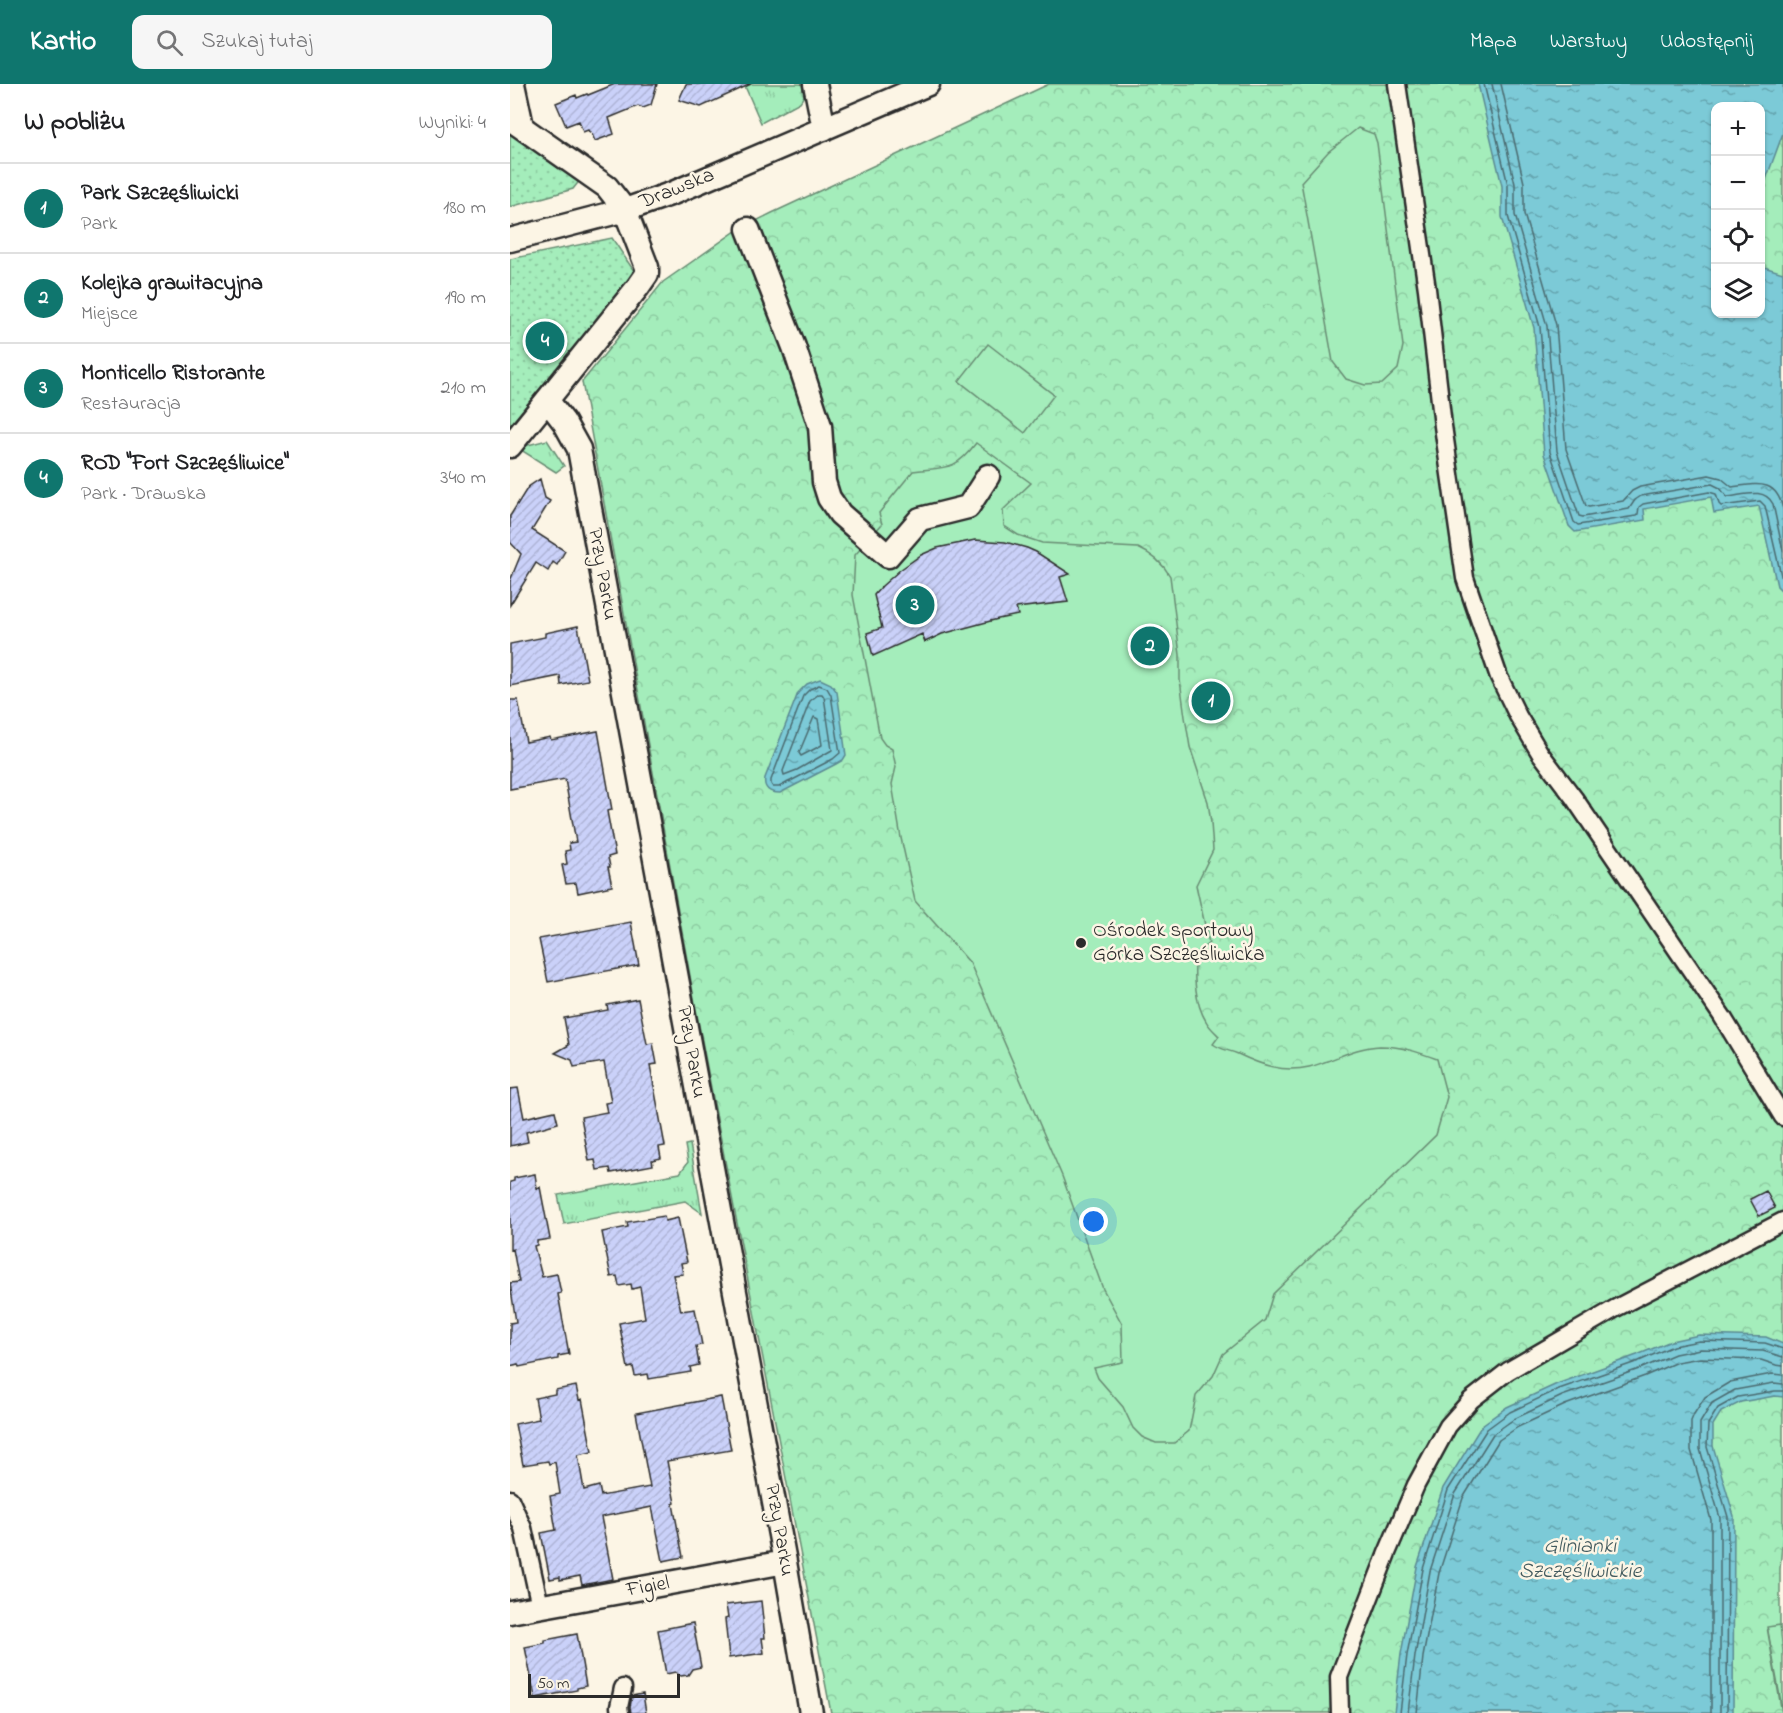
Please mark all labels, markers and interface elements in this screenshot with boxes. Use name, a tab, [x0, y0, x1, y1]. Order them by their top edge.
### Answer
search box	[132, 15, 552, 69]
text: Kartio	[30, 22, 96, 63]
icon: search	[153, 26, 186, 59]
text: Szukaj tutaj	[201, 26, 312, 58]
text: Mapa	[1470, 27, 1517, 57]
text: Warstwy	[1550, 27, 1627, 57]
text: Udostępnij	[1660, 27, 1753, 57]
map controls	[1711, 102, 1765, 318]
button: +	[1711, 102, 1765, 156]
text: W pobliżu	[24, 104, 125, 142]
text: Wyniki: 4	[419, 109, 486, 138]
button: −	[1711, 156, 1765, 210]
street label: Drawska	[634, 160, 719, 218]
text: Park Szczęśliwicki	[81, 178, 239, 210]
text: 1	[40, 194, 47, 223]
text: 180 m	[443, 194, 486, 223]
text: Park	[81, 210, 117, 239]
button: locate	[1711, 210, 1765, 264]
button: layers	[1711, 264, 1765, 318]
text: Kolejka grawitacyjna	[81, 268, 263, 300]
text: 2	[39, 284, 48, 313]
text: 190 m	[444, 284, 486, 313]
text: Miejsce	[81, 300, 138, 329]
pin: 4	[525, 318, 564, 364]
text: Monticello Ristorante	[81, 358, 265, 390]
text: 3	[39, 374, 48, 403]
text: 210 m	[441, 374, 486, 403]
text: Restauracja	[81, 390, 181, 419]
text: ROD "Fort Szczęśliwice"	[81, 448, 289, 480]
text: 4	[39, 464, 48, 493]
text: 340 m	[440, 464, 486, 493]
text: Park · Drawska	[81, 480, 206, 509]
street label: Przy Parku	[577, 526, 625, 623]
pin: 3	[896, 582, 934, 628]
pin: 2	[1130, 624, 1170, 668]
pin: 1	[1192, 678, 1230, 724]
place label: Ośrodek sportowy Górka Szczęśliwicka	[1093, 916, 1265, 970]
marker: Ośrodek sportowy Górka Szczęśliwicka	[1074, 936, 1088, 950]
street label: Przy Parku	[666, 1004, 714, 1101]
your location	[1079, 1207, 1108, 1236]
street label: Przy Parku	[754, 1482, 802, 1579]
water label: Glinianki Szczęśliwickie	[1519, 1531, 1642, 1588]
street label: Figiel	[623, 1568, 672, 1608]
scale bar	[528, 1671, 680, 1698]
text: 50 m	[537, 1672, 569, 1696]

